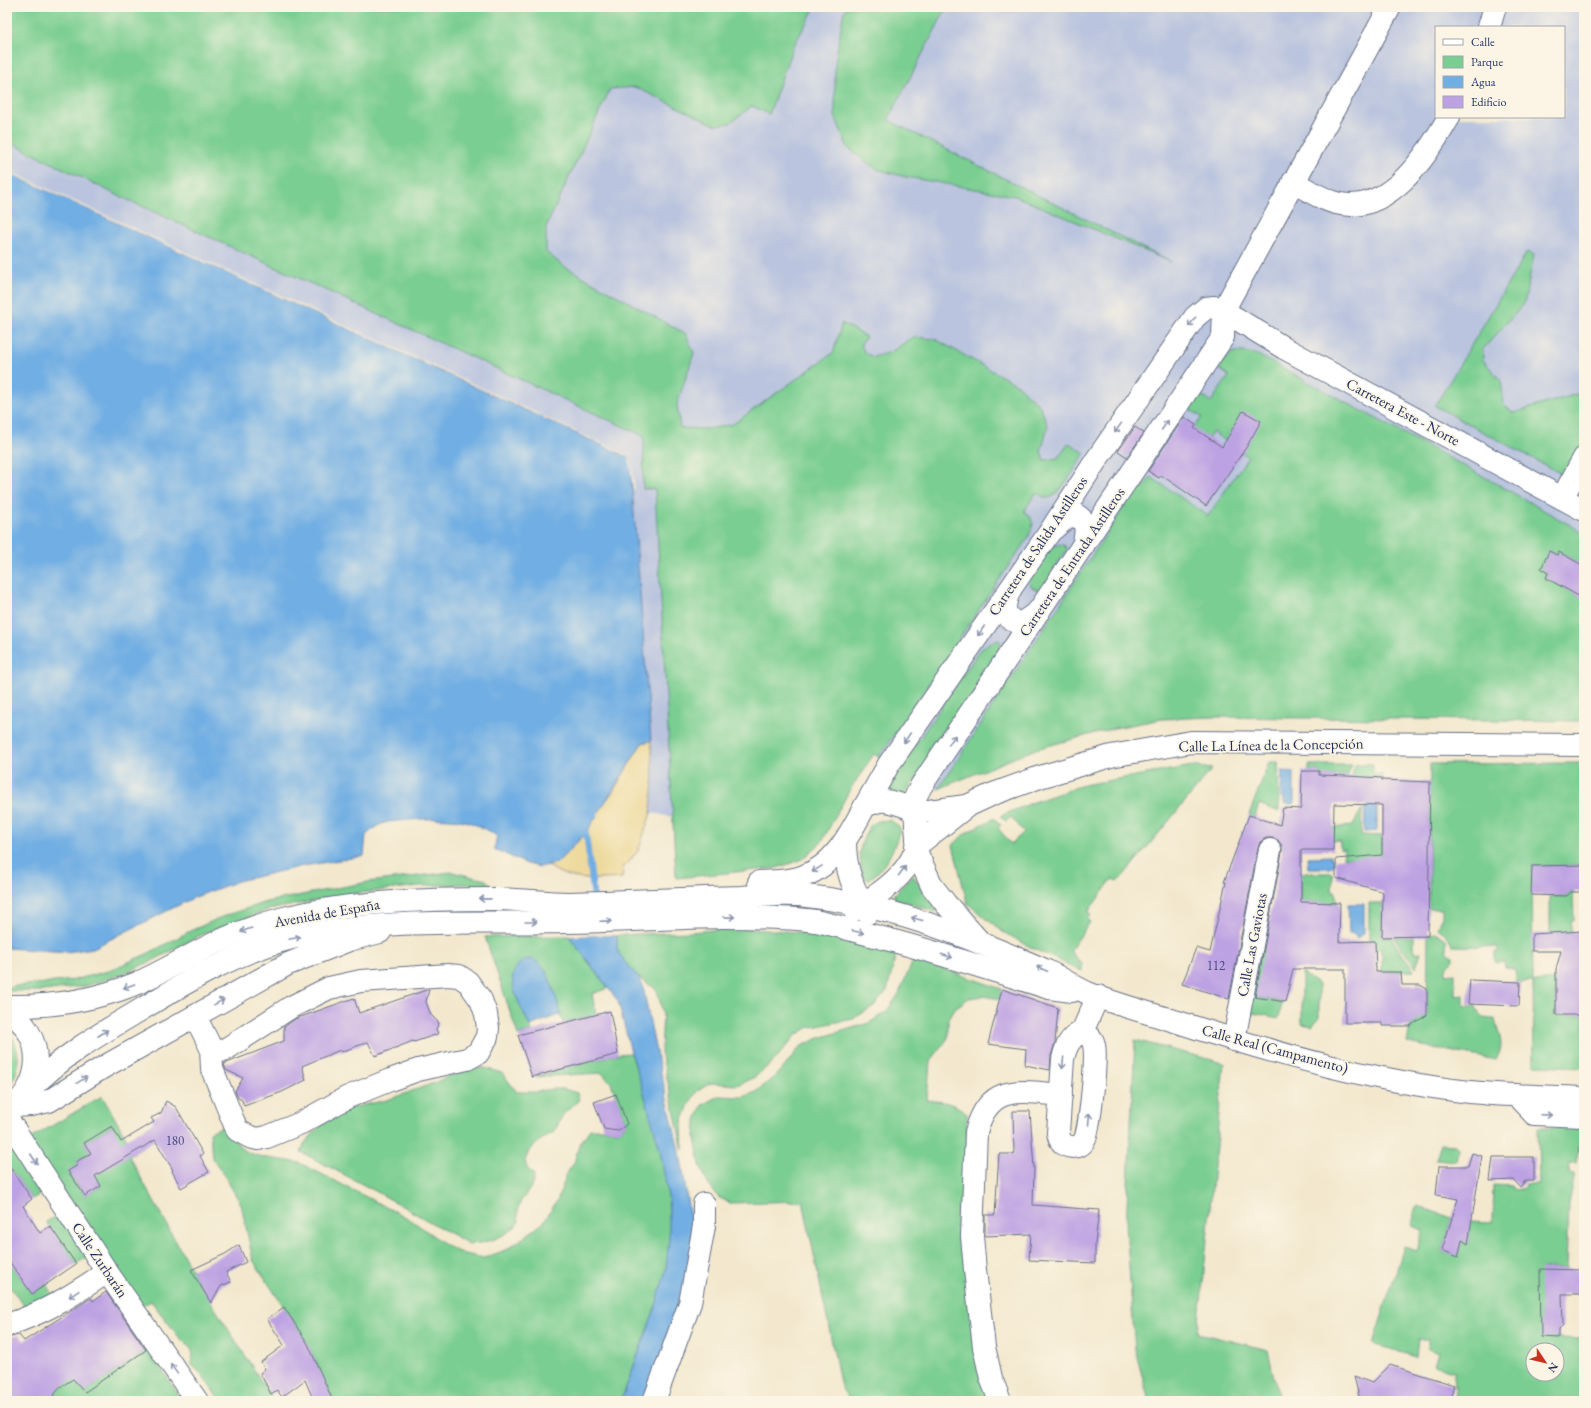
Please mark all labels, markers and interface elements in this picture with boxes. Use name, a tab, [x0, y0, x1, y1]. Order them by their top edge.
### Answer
legend	[1435, 26, 1565, 118]
text: Calle	[1471, 34, 1495, 50]
text: Parque	[1471, 54, 1503, 70]
text: Agua	[1470, 74, 1496, 90]
text: Edificio	[1471, 94, 1507, 110]
one-way arrow	[1188, 316, 1196, 327]
street label: Carretera Este - Norte	[1343, 374, 1463, 450]
one-way arrow	[1161, 420, 1169, 431]
one-way arrow	[1114, 423, 1122, 434]
street label: Carretera de Salida Astilleros	[984, 472, 1091, 619]
street label: Carretera de Entrada Astilleros	[1014, 483, 1129, 640]
one-way arrow	[977, 625, 985, 636]
one-way arrow	[903, 732, 911, 743]
street label: Calle La Línea de la Concepción	[1178, 733, 1364, 756]
one-way arrow	[948, 735, 956, 746]
one-way arrow	[811, 865, 823, 873]
one-way arrow	[898, 866, 906, 877]
street label: Calle Las Gaviotas	[1232, 891, 1271, 998]
street label: Avenida de España	[272, 894, 381, 931]
one-way arrow	[479, 895, 492, 903]
one-way arrow	[722, 913, 735, 921]
one-way arrow	[911, 915, 924, 923]
one-way arrow	[599, 917, 612, 924]
one-way arrow	[524, 918, 537, 926]
one-way arrow	[241, 927, 253, 935]
one-way arrow	[851, 928, 864, 936]
one-way arrow	[288, 934, 301, 942]
one-way arrow	[941, 953, 954, 960]
house number: 112	[1207, 957, 1226, 974]
one-way arrow	[1036, 964, 1048, 972]
one-way arrow	[124, 982, 136, 990]
one-way arrow	[213, 998, 225, 1006]
street label: Calle Real (Campamento)	[1200, 1020, 1351, 1077]
one-way arrow	[97, 1029, 108, 1037]
one-way arrow	[1059, 1056, 1067, 1069]
one-way arrow	[76, 1076, 88, 1084]
one-way arrow	[1539, 1111, 1552, 1119]
one-way arrow	[1086, 1113, 1093, 1126]
house number: 180	[166, 1132, 184, 1149]
one-way arrow	[29, 1153, 38, 1164]
street label: Calle Zurbarán	[68, 1218, 133, 1301]
one-way arrow	[69, 1290, 80, 1298]
north arrow	[1525, 1342, 1565, 1382]
text: N	[1545, 1360, 1561, 1375]
one-way arrow	[170, 1364, 178, 1375]

